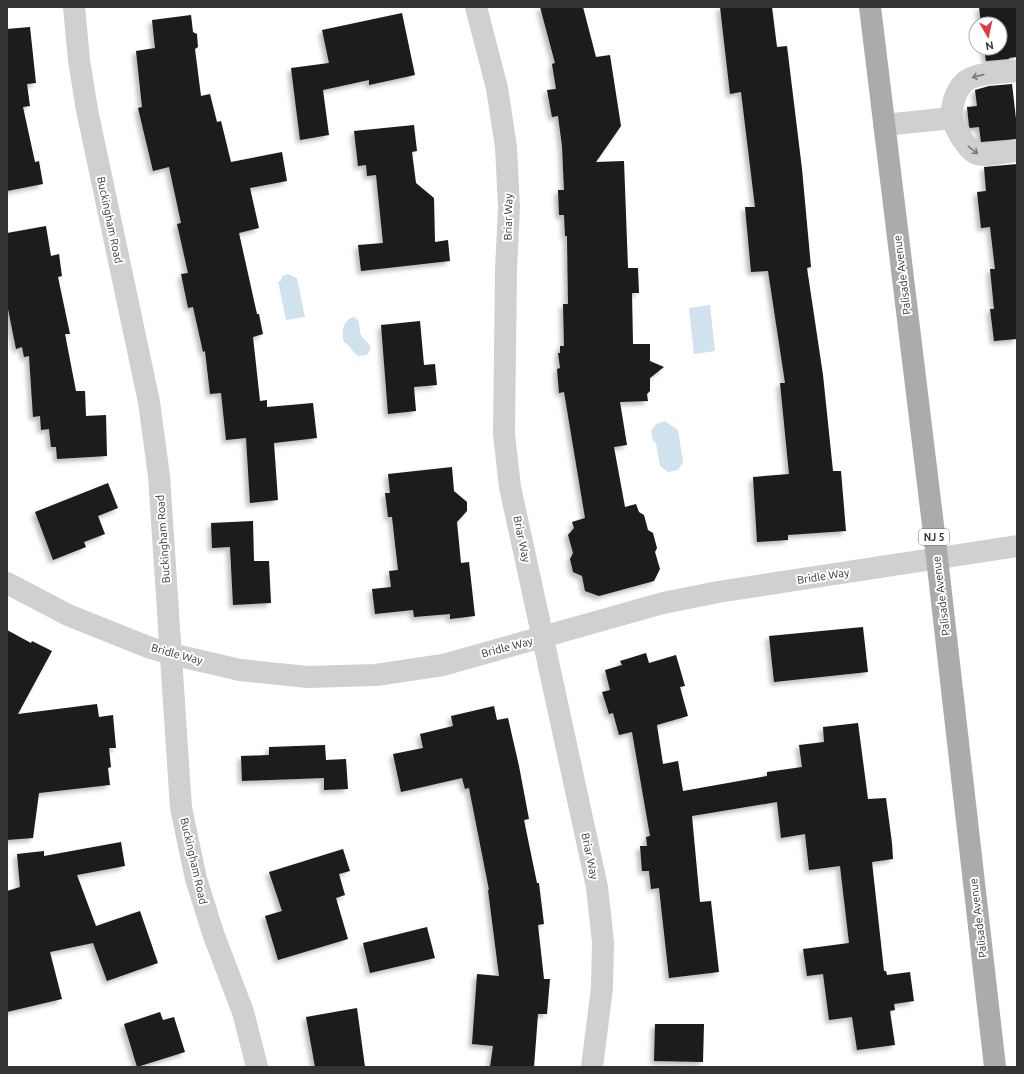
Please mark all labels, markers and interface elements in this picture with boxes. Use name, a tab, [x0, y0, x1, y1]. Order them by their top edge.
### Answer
north arrow	[968, 16, 1008, 56]
text: N	[985, 39, 995, 52]
one-way arrow	[972, 73, 985, 80]
one-way arrow	[967, 146, 978, 154]
street label: Buckingham Road	[95, 175, 125, 265]
street label: Briar Way	[502, 193, 514, 241]
street label: Palisade Avenue	[891, 234, 913, 316]
street label: Buckingham Road	[154, 494, 172, 584]
street label: Briar Way	[511, 515, 533, 564]
road number: NJ 5	[919, 529, 949, 545]
street label: Palisade Avenue	[930, 555, 952, 637]
street label: Bridle Way	[796, 566, 851, 586]
street label: Bridle Way	[480, 634, 535, 660]
street label: Bridle Way	[150, 641, 205, 667]
street label: Buckingham Road	[178, 817, 210, 905]
street label: Briar Way	[579, 832, 601, 881]
street label: Palisade Avenue	[967, 877, 989, 959]

